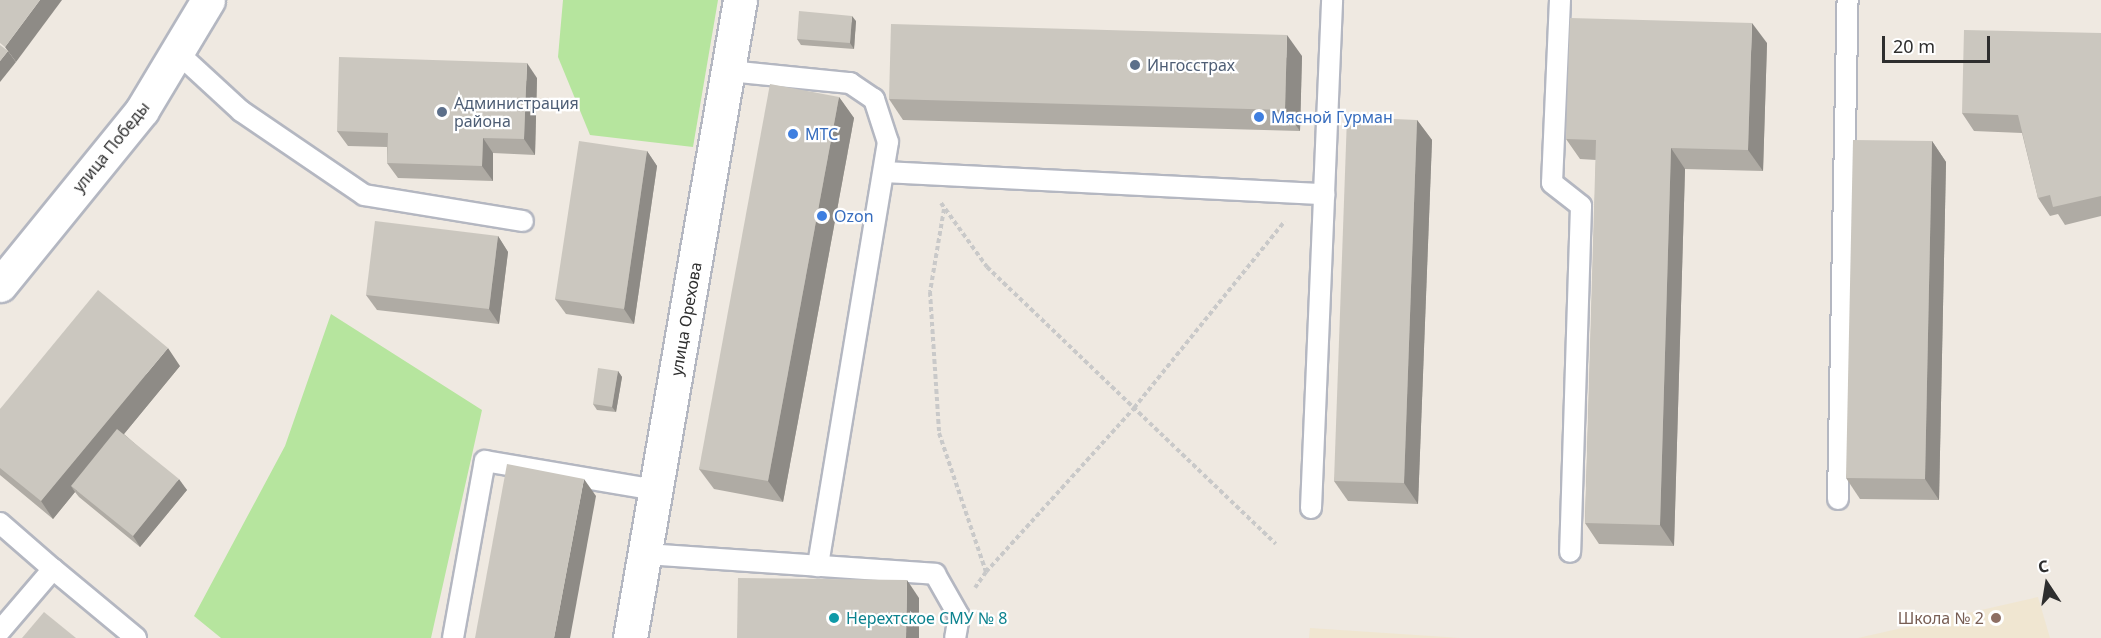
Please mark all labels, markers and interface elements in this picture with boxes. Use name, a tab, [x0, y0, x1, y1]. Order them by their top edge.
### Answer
scale bar	[1885, 24, 1993, 62]
text: 20 m	[1893, 34, 1935, 58]
place label: Ингосстрах	[1147, 55, 1235, 75]
marker: Ингосстрах	[1128, 58, 1142, 72]
place label: Администрация района	[454, 93, 579, 131]
street label: улица Победы	[69, 98, 153, 196]
marker: Администрация района	[435, 105, 449, 119]
place label: Мясной Гурман	[1271, 107, 1393, 127]
marker: Мясной Гурман	[1252, 110, 1266, 124]
place label: МТС	[805, 124, 838, 144]
marker: МТС	[786, 127, 800, 141]
place label: Ozon	[834, 206, 874, 226]
marker: Ozon	[815, 209, 829, 223]
street label: улица Орехова	[667, 261, 705, 377]
north arrow	[2017, 554, 2077, 614]
text: С	[2036, 555, 2051, 578]
place label: Нерехтское СМУ № 8	[846, 608, 1007, 628]
place label: Школа № 2	[1898, 608, 1984, 628]
marker: Нерехтское СМУ № 8	[827, 611, 841, 625]
marker: Школа № 2	[1989, 611, 2003, 625]

